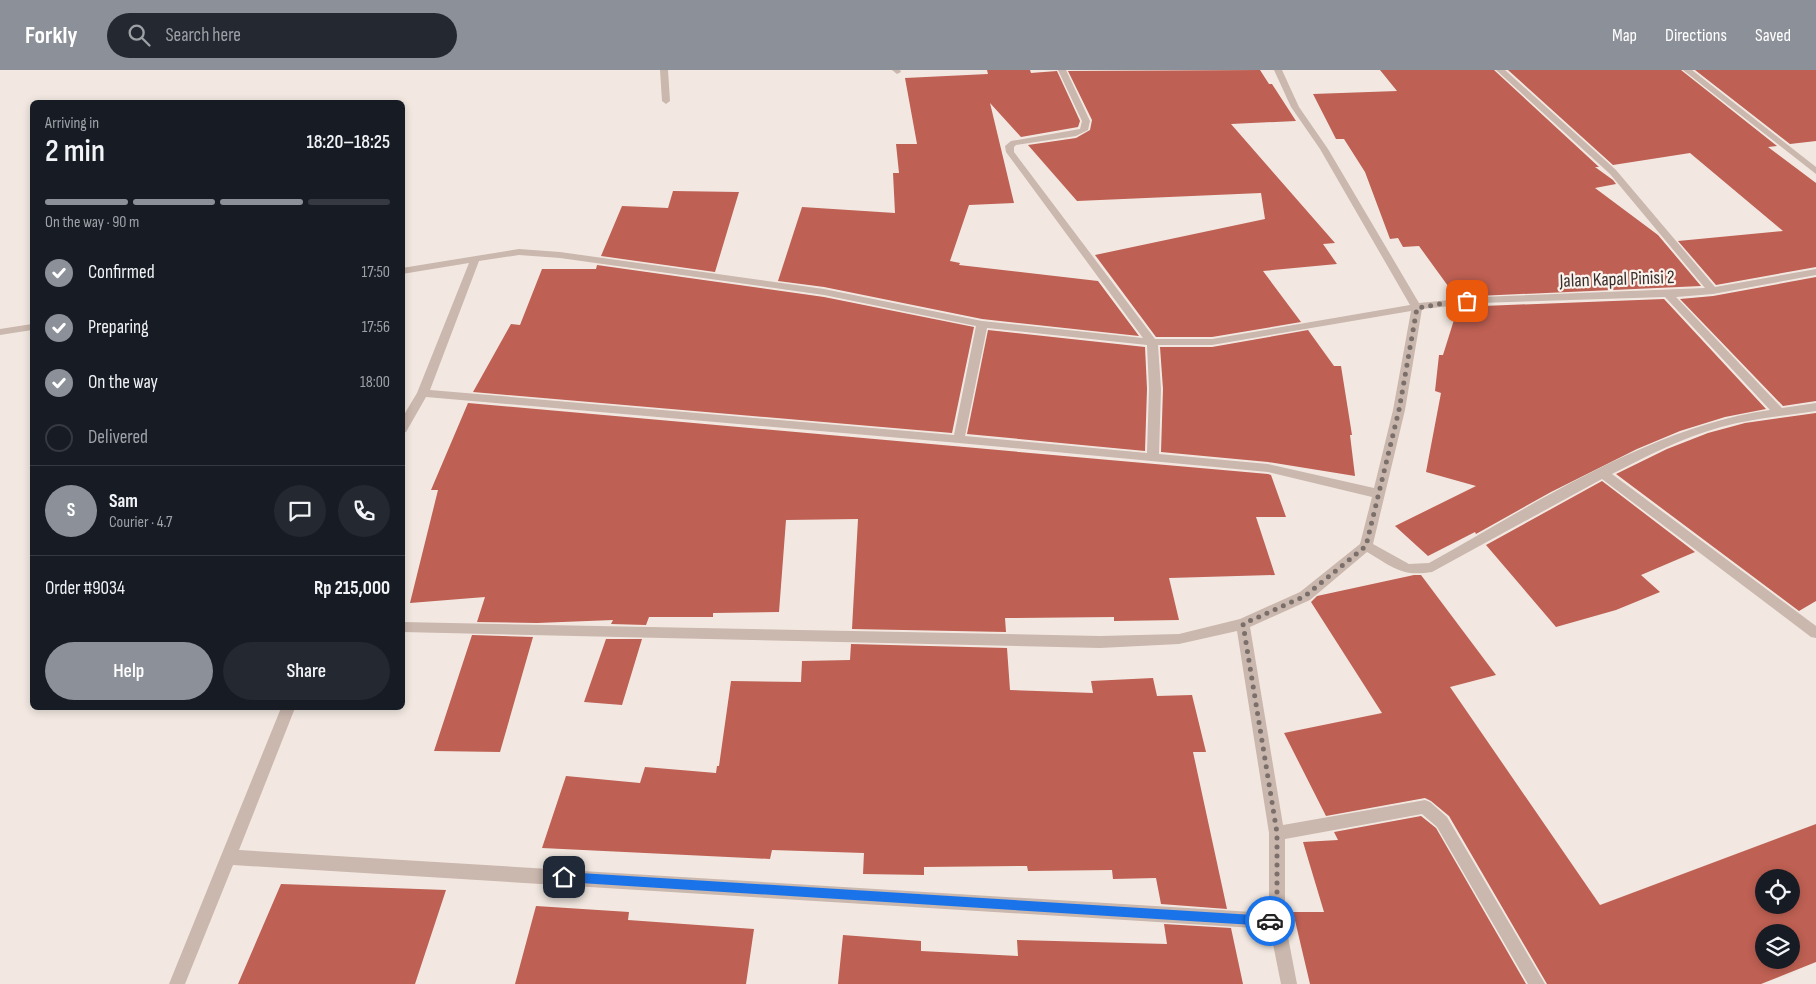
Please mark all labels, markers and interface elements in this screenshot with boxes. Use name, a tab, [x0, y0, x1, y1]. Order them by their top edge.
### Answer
search box	[107, 13, 457, 58]
text: Forkly	[25, 21, 77, 50]
icon: search	[125, 21, 153, 49]
text: Search here	[165, 24, 241, 47]
text: Map	[1612, 25, 1637, 46]
text: Directions	[1665, 25, 1727, 46]
text: Saved	[1755, 25, 1791, 46]
text: Arriving in	[45, 114, 99, 133]
text: 18:20–18:25	[307, 131, 390, 154]
text: 2 min	[45, 132, 105, 171]
text: On the way · 90 m	[45, 213, 139, 232]
icon: check	[45, 259, 73, 287]
text: Confirmed	[88, 261, 155, 284]
text: 17:50	[362, 263, 390, 282]
street label: Jalan Kapal Pinisi 2	[1558, 266, 1675, 293]
pin	[1446, 280, 1488, 322]
icon: bag	[1453, 287, 1481, 315]
icon: check	[45, 314, 73, 342]
text: Preparing	[88, 316, 149, 339]
text: 17:56	[362, 318, 390, 337]
icon: check	[45, 369, 73, 397]
text: On the way	[88, 371, 158, 394]
text: 18:00	[360, 373, 390, 392]
text: Delivered	[88, 426, 148, 449]
button: chat	[274, 485, 326, 537]
button: phone	[338, 485, 390, 537]
text: Sam	[109, 490, 138, 513]
text: S	[67, 499, 75, 522]
text: Courier · 4.7	[109, 513, 172, 532]
text: Order #9034	[45, 577, 125, 600]
text: Rp 215,000	[314, 577, 390, 600]
button: Help	[45, 642, 213, 700]
button: Share	[223, 642, 390, 700]
pin	[543, 856, 585, 898]
icon: home	[550, 863, 578, 891]
map controls	[1755, 869, 1800, 969]
button: locate	[1755, 869, 1800, 914]
courier	[1245, 896, 1295, 946]
icon: car	[1256, 907, 1284, 935]
button: layers	[1755, 924, 1800, 969]

